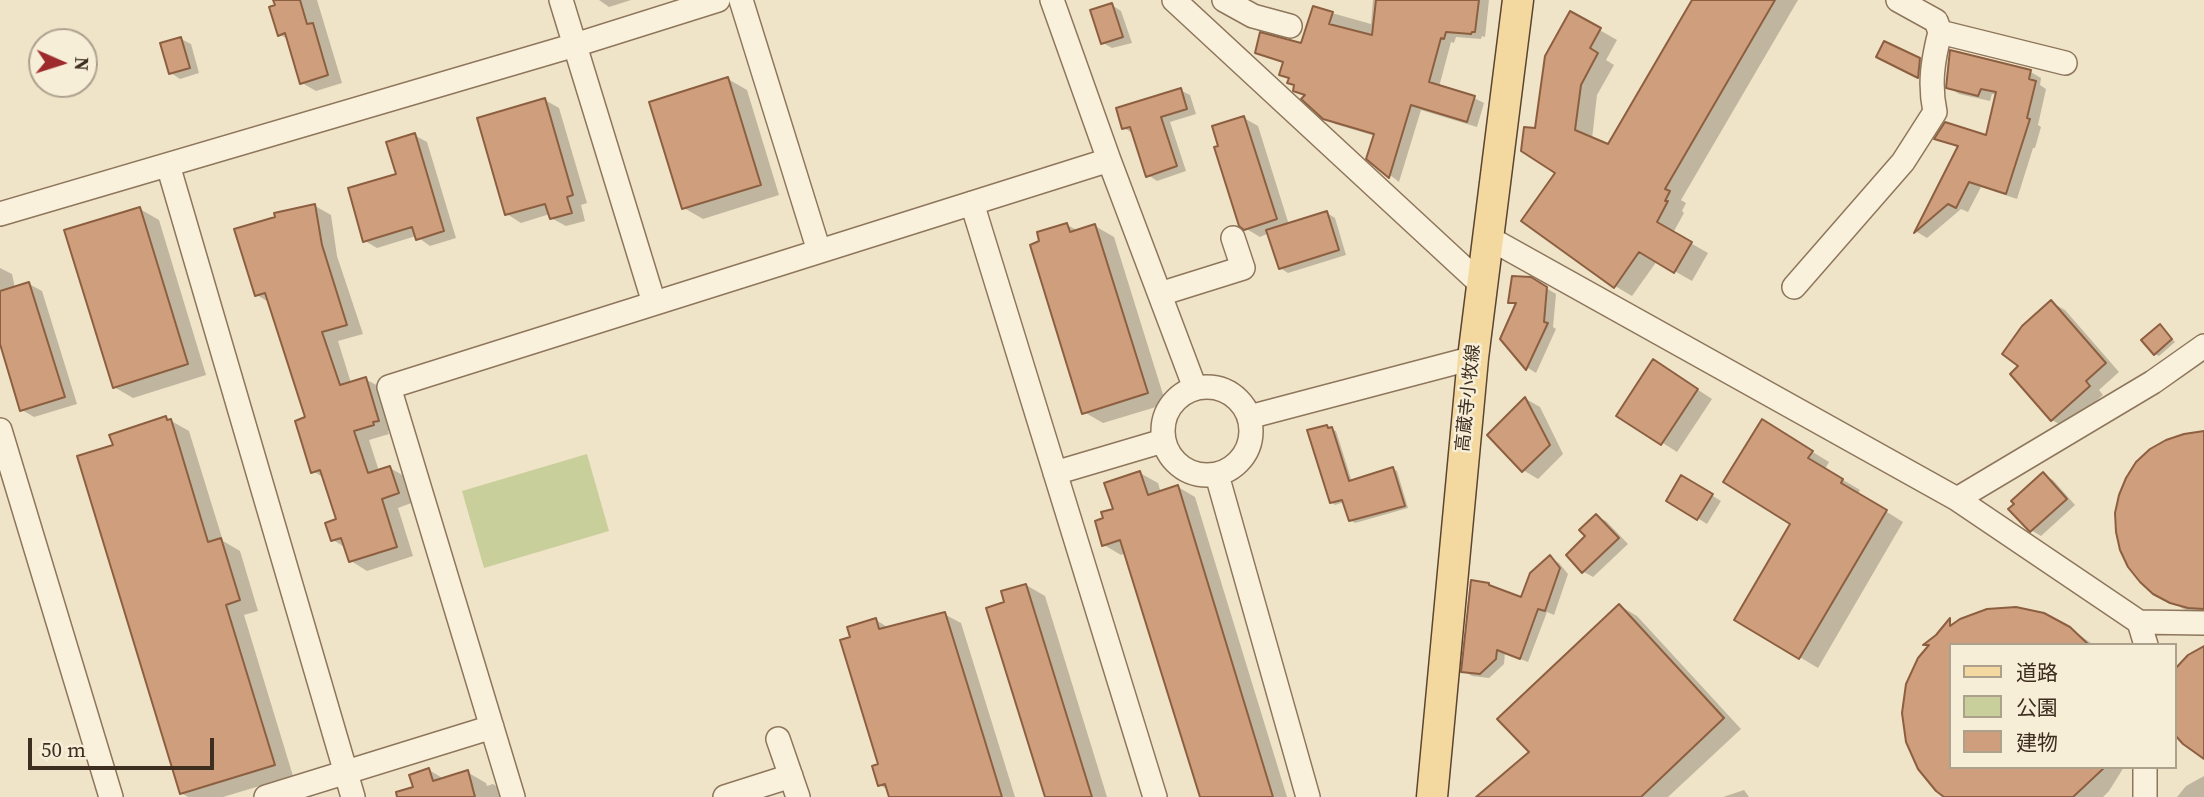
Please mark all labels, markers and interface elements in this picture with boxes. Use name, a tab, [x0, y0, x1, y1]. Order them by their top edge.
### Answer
north arrow	[28, 28, 98, 98]
text: N	[69, 56, 95, 72]
street label: 高蔵寺小牧線	[1453, 343, 1485, 453]
legend	[1948, 643, 2176, 769]
text: 道路	[2016, 658, 2058, 687]
text: 公園	[2016, 693, 2058, 722]
scale bar	[32, 724, 217, 768]
text: 建物	[2016, 728, 2058, 757]
text: 50 m	[41, 735, 86, 764]

